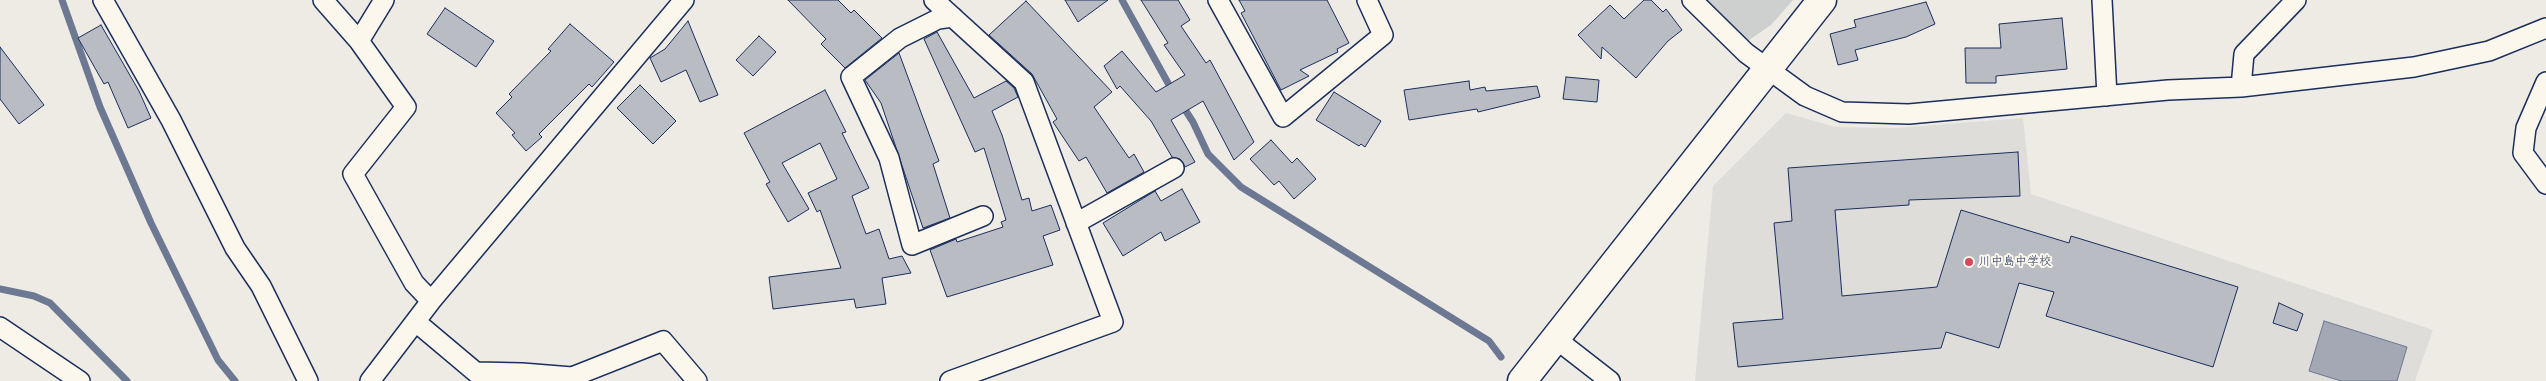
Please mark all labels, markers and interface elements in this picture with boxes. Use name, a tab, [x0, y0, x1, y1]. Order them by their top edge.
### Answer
place label: 川中島中学校	[1979, 255, 2051, 269]
marker: 川中島中学校	[1963, 256, 1975, 268]

